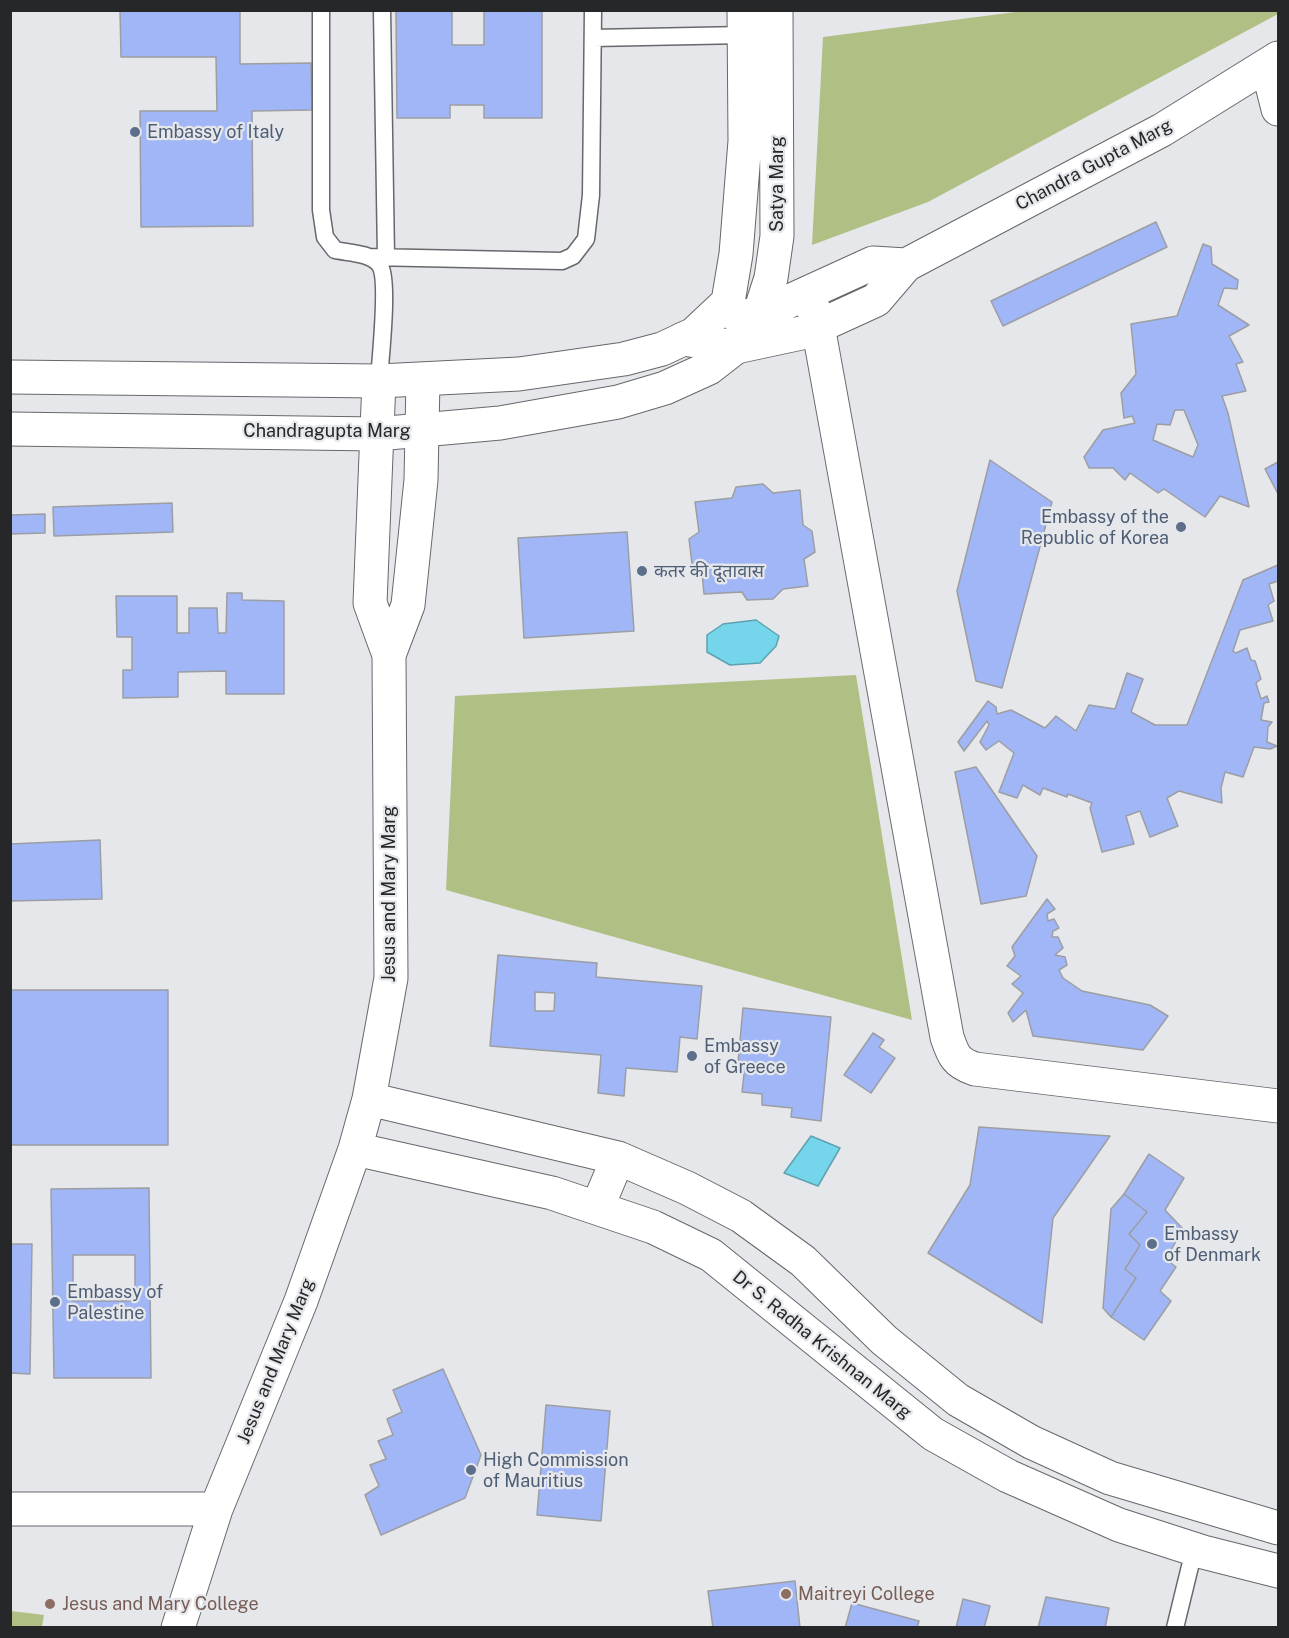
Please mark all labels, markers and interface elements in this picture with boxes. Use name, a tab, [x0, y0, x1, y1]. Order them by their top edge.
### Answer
street label: Chandra Gupta Marg	[1012, 115, 1176, 215]
place label: Embassy of Italy	[147, 121, 284, 143]
marker: Embassy of Italy	[128, 125, 142, 139]
street label: Satya Marg	[766, 136, 788, 232]
street label: Chandragupta Marg	[243, 420, 411, 442]
place label: Embassy of the Republic of Korea	[1021, 506, 1169, 548]
marker: Embassy of the Republic of Korea	[1174, 520, 1188, 534]
place label: कतर की दूतावास	[654, 560, 764, 582]
marker: कतर की दूतावास	[635, 564, 649, 578]
street label: Jesus and Mary Marg	[378, 806, 400, 982]
place label: Embassy of Greece	[704, 1035, 786, 1078]
marker: Embassy of Greece	[685, 1049, 699, 1063]
place label: Embassy of Denmark	[1164, 1223, 1261, 1266]
marker: Embassy of Denmark	[1145, 1237, 1159, 1251]
street label: Dr S. Radha Krishnan Marg	[728, 1266, 916, 1424]
street label: Jesus and Mary Marg	[233, 1275, 319, 1447]
place label: Embassy of Palestine	[67, 1281, 163, 1324]
marker: Embassy of Palestine	[48, 1295, 62, 1309]
place label: High Commission of Mauritius	[483, 1449, 629, 1492]
marker: High Commission of Mauritius	[464, 1463, 478, 1477]
place label: Maitreyi College	[798, 1583, 935, 1605]
marker: Maitreyi College	[779, 1587, 793, 1601]
place label: Jesus and Mary College	[62, 1593, 259, 1615]
marker: Jesus and Mary College	[43, 1597, 57, 1611]

